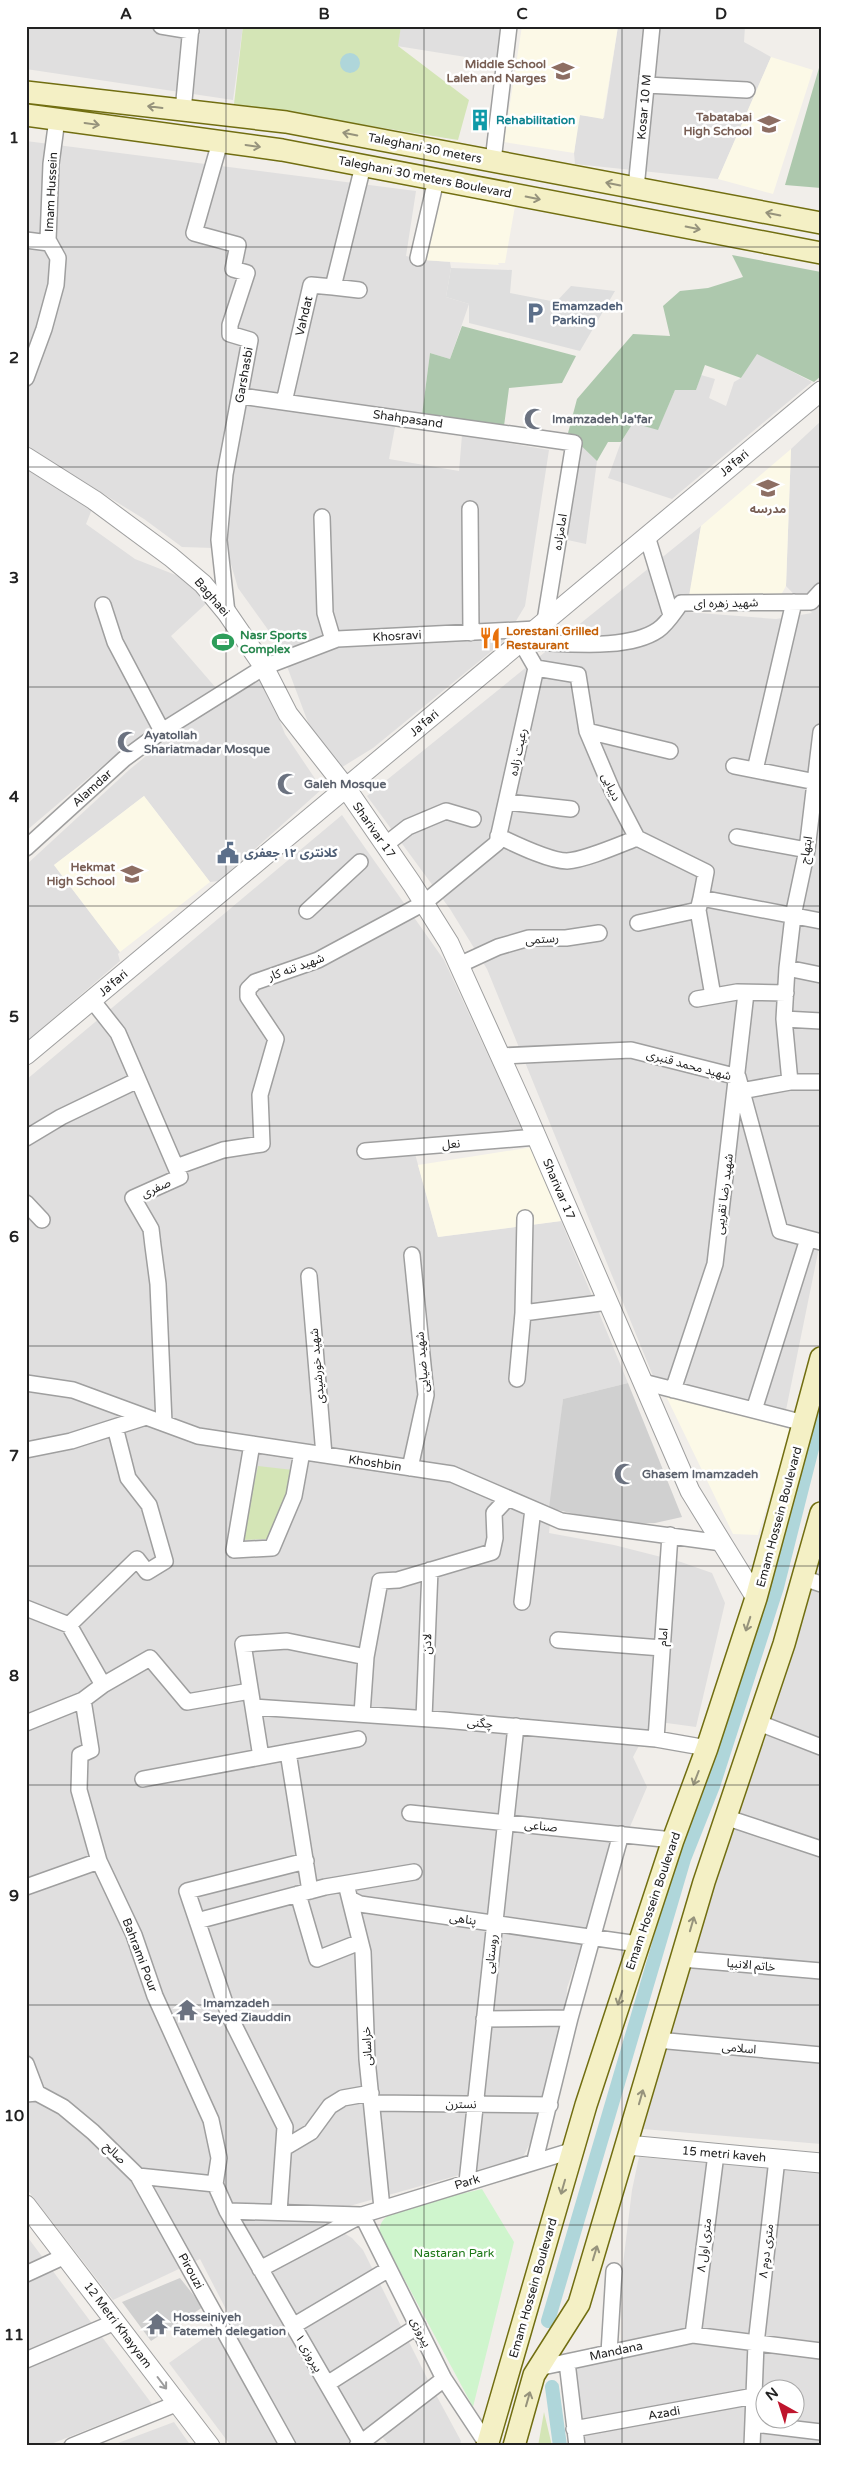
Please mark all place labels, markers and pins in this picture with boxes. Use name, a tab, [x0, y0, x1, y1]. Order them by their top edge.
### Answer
place label: Middle School Laleh and Narges	[446, 57, 546, 86]
school or university icon: Middle School Laleh and Narges	[550, 58, 576, 84]
building icon: Rehabilitation	[467, 107, 493, 133]
place label: Tabatabai High School	[683, 110, 752, 139]
school or university icon: Tabatabai High School	[756, 111, 782, 137]
place label: Rehabilitation	[496, 113, 575, 127]
place label: Emamzadeh Parking	[552, 299, 623, 328]
parking icon: Emamzadeh Parking	[522, 300, 548, 326]
mosque icon: Imamzadeh Ja'far	[522, 406, 548, 432]
place label: Imamzadeh Ja'far	[552, 412, 653, 426]
school or university icon: مدرسه	[755, 475, 781, 501]
place label: مدرسه	[750, 502, 786, 516]
place label: Lorestani Grilled Restaurant	[506, 624, 599, 652]
restaurant icon: Lorestani Grilled Restaurant	[477, 625, 503, 651]
place label: Nasr Sports Complex	[240, 628, 307, 657]
sports icon: Nasr Sports Complex	[210, 629, 236, 655]
place label: Ayatollah Shariatmadar Mosque	[144, 728, 270, 757]
mosque icon: Ayatollah Shariatmadar Mosque	[115, 729, 141, 755]
mosque icon: Galeh Mosque	[275, 771, 301, 797]
place label: Galeh Mosque	[304, 777, 386, 792]
public building icon: کلانتری ۱۲ جعفری	[215, 840, 241, 866]
place label: کلانتری ۱۲ جعفری	[244, 846, 338, 860]
place label: Hekmat High School	[46, 860, 115, 889]
school or university icon: Hekmat High School	[119, 861, 145, 887]
mosque icon: Ghasem Imamzadeh	[612, 1461, 638, 1487]
place label: Ghasem Imamzadeh	[642, 1467, 758, 1481]
place label: Imamzadeh Seyed Ziauddin	[203, 1996, 291, 2025]
temple icon: Imamzadeh Seyed Ziauddin	[174, 1997, 200, 2023]
place label: Hosseiniyeh Fatemeh delegation	[173, 2310, 286, 2339]
temple icon: Hosseiniyeh Fatemeh delegation	[144, 2311, 170, 2337]

